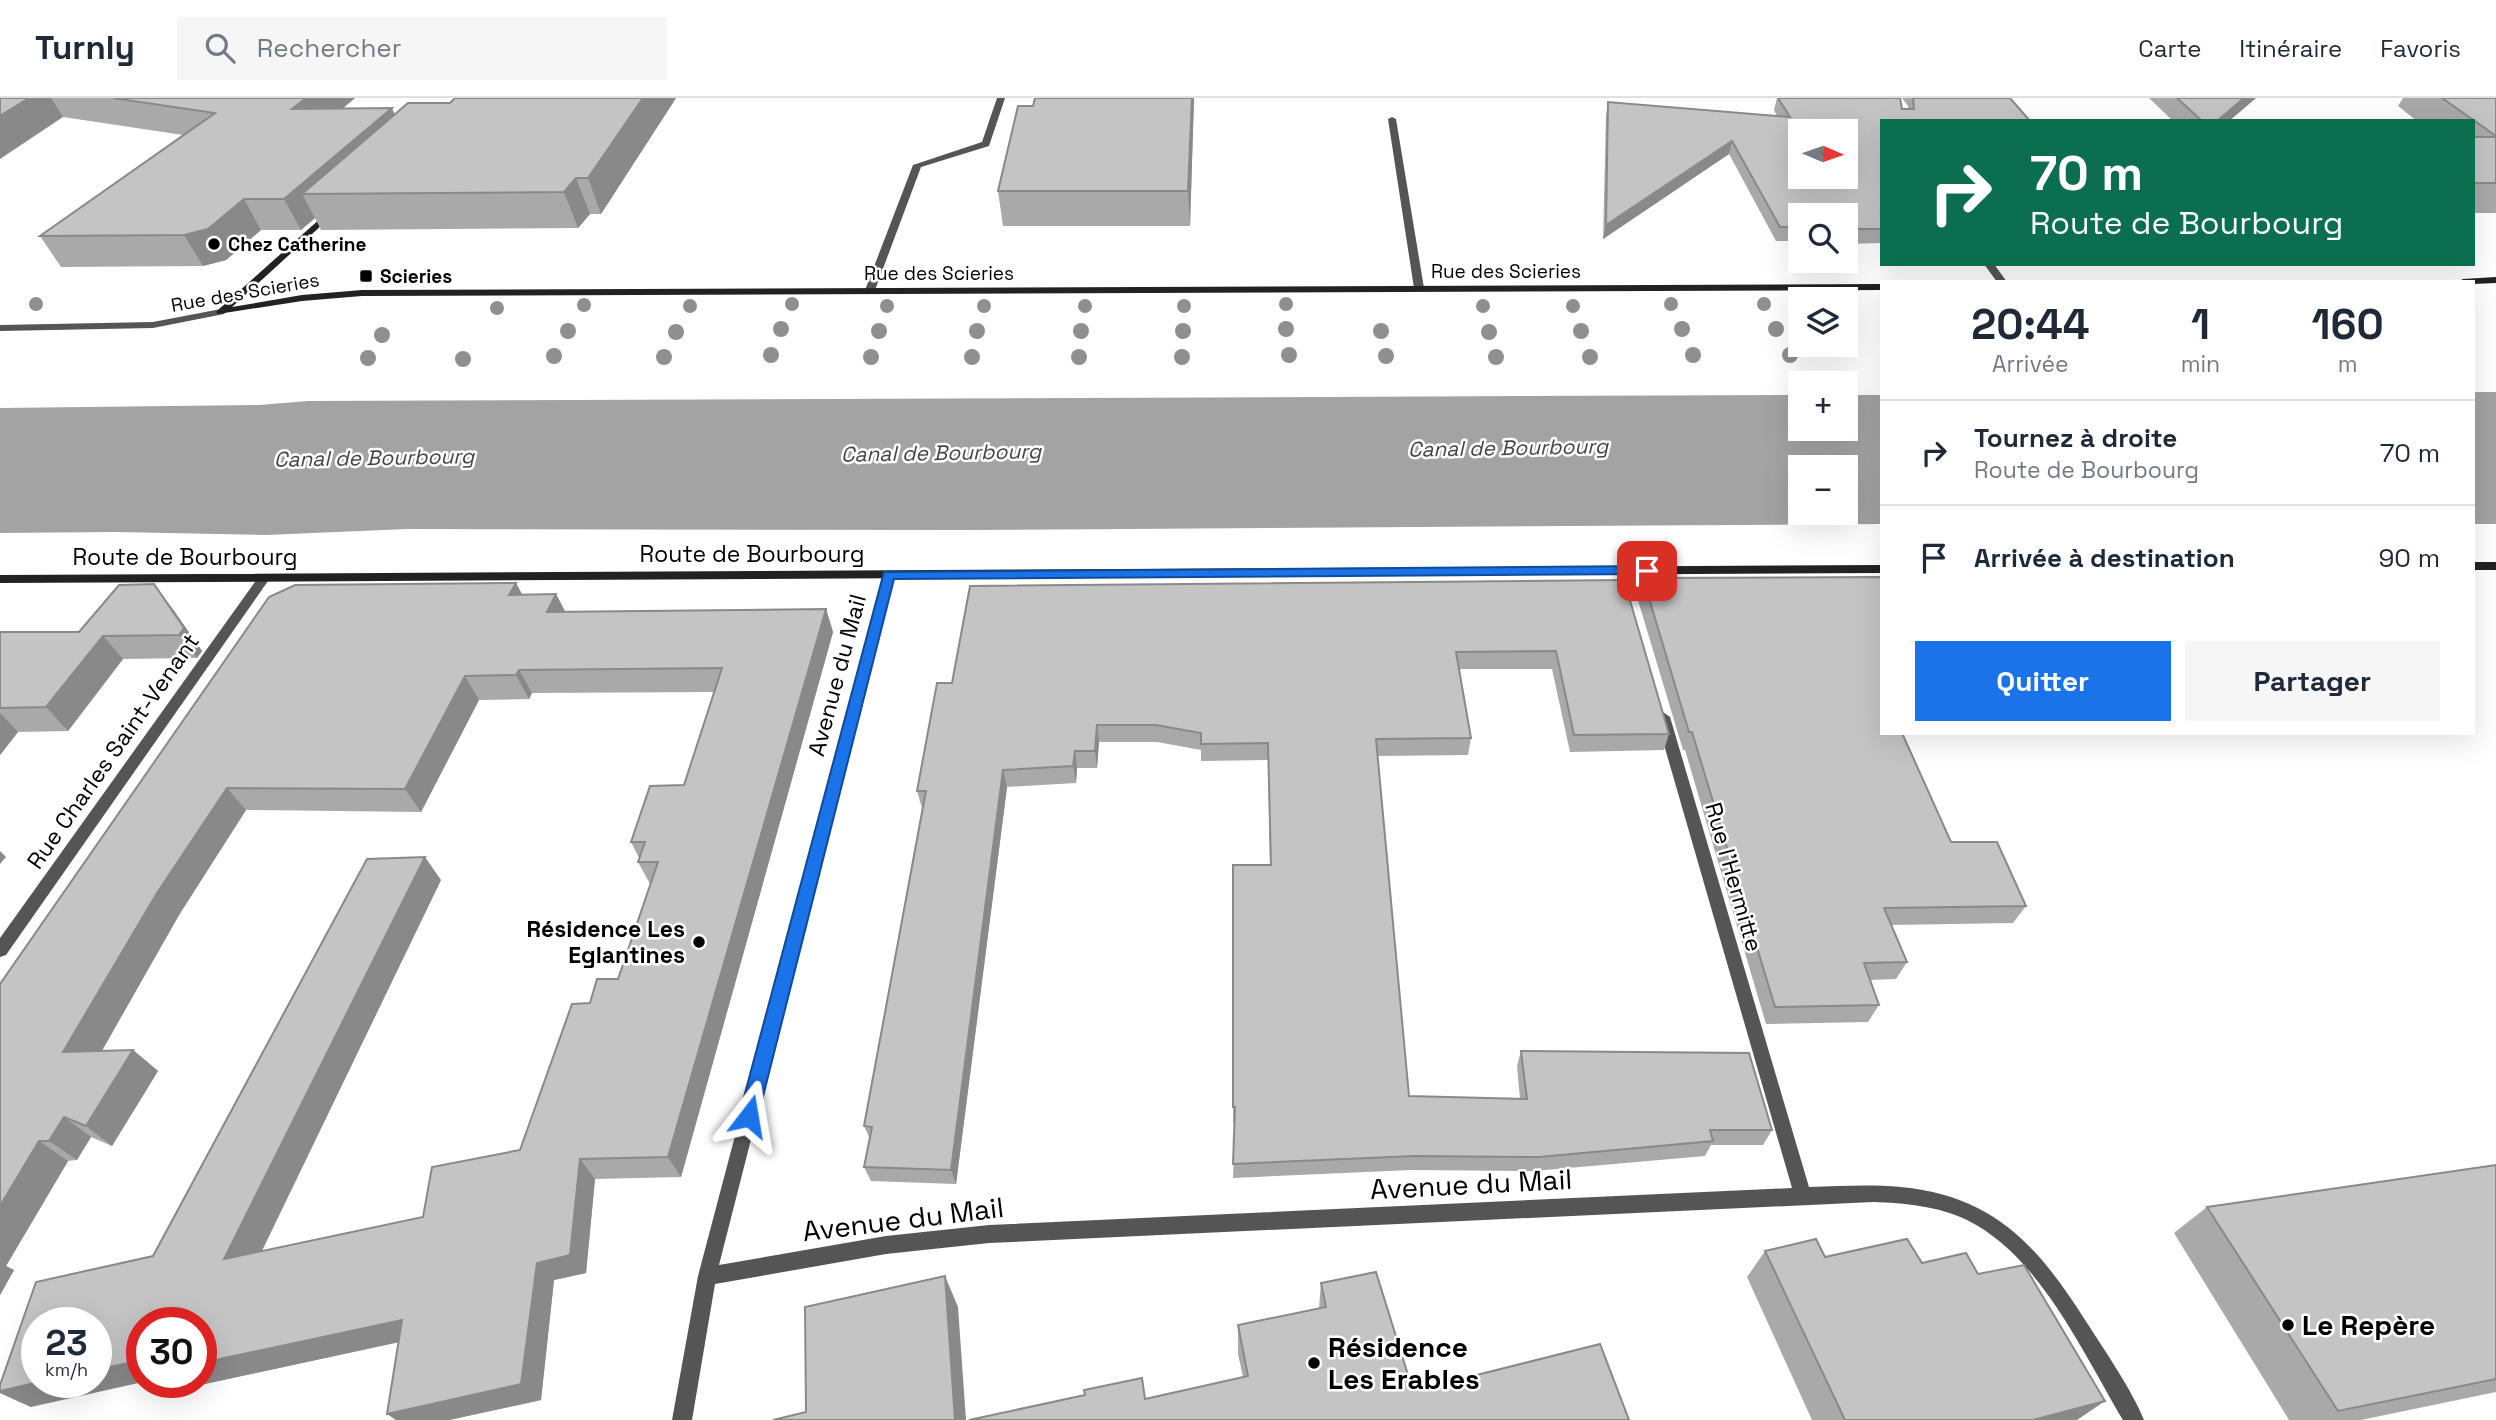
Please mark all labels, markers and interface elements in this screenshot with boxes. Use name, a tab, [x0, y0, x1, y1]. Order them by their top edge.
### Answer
search box	[177, 17, 667, 80]
text: Turnly	[35, 27, 135, 69]
icon: search	[201, 29, 239, 67]
text: Rechercher	[257, 31, 402, 65]
text: Carte	[2138, 33, 2201, 64]
text: Itinéraire	[2239, 33, 2342, 64]
text: Favoris	[2380, 33, 2461, 64]
north arrow	[1788, 119, 1858, 189]
map controls	[1788, 119, 1858, 525]
text: 70 m	[2030, 142, 2143, 204]
icon: right	[1915, 147, 2006, 238]
button: search	[1788, 203, 1858, 273]
text: Route de Bourbourg	[2030, 203, 2343, 243]
place label: Chez Catherine	[228, 232, 367, 257]
marker: Chez Catherine	[206, 236, 222, 252]
street label: Rue des Scieries	[1431, 259, 1581, 284]
street label: Rue des Scieries	[864, 261, 1014, 286]
place label: Scieries	[380, 264, 452, 289]
street label: Rue des Scieries	[169, 267, 321, 318]
marker: Scieries	[358, 268, 374, 284]
button: layers	[1788, 287, 1858, 357]
text: 20:44	[1971, 298, 2089, 351]
text: 1	[2191, 298, 2210, 351]
text: 160	[2312, 298, 2384, 351]
text: Arrivée	[1992, 349, 2069, 379]
text: min	[2181, 349, 2220, 379]
text: m	[2338, 349, 2357, 379]
button: +	[1788, 371, 1858, 441]
text: Tournez à droite	[1974, 421, 2177, 455]
water label: Canal de Bourbourg	[1408, 432, 1610, 463]
icon: right	[1915, 434, 1953, 472]
text: 70 m	[2380, 436, 2440, 470]
water label: Canal de Bourbourg	[841, 437, 1043, 468]
water label: Canal de Bourbourg	[274, 442, 476, 473]
button: −	[1788, 455, 1858, 525]
text: Route de Bourbourg	[1974, 455, 2199, 485]
street label: Route de Bourbourg	[639, 539, 865, 569]
icon: arrive	[1915, 539, 1953, 577]
pin	[1617, 541, 1677, 601]
text: Arrivée à destination	[1974, 541, 2235, 575]
text: 90 m	[2378, 541, 2440, 575]
street label: Route de Bourbourg	[72, 542, 298, 572]
icon: arrive	[1628, 552, 1666, 590]
street label: Avenue du Mail	[801, 591, 873, 759]
street label: Rue Charles Saint-Venant	[20, 627, 206, 875]
button: Quitter	[1915, 641, 2171, 721]
button: Partager	[2185, 641, 2440, 721]
street label: Rue l'Hermitte	[1698, 799, 1770, 955]
place label: Résidence Les Eglantines	[527, 914, 685, 970]
marker: Résidence Les Eglantines	[691, 934, 707, 950]
position arrow	[712, 1079, 786, 1153]
street label: Avenue du Mail	[1369, 1161, 1573, 1207]
street label: Avenue du Mail	[800, 1189, 1006, 1249]
speed limit sign: 30	[126, 1307, 217, 1398]
place label: Le Repère	[2302, 1307, 2435, 1343]
marker: Le Repère	[2280, 1317, 2296, 1333]
text: 23	[45, 1321, 88, 1365]
place label: Résidence Les Erables	[1328, 1329, 1480, 1397]
marker: Résidence Les Erables	[1306, 1355, 1322, 1371]
text: km/h	[45, 1358, 88, 1381]

